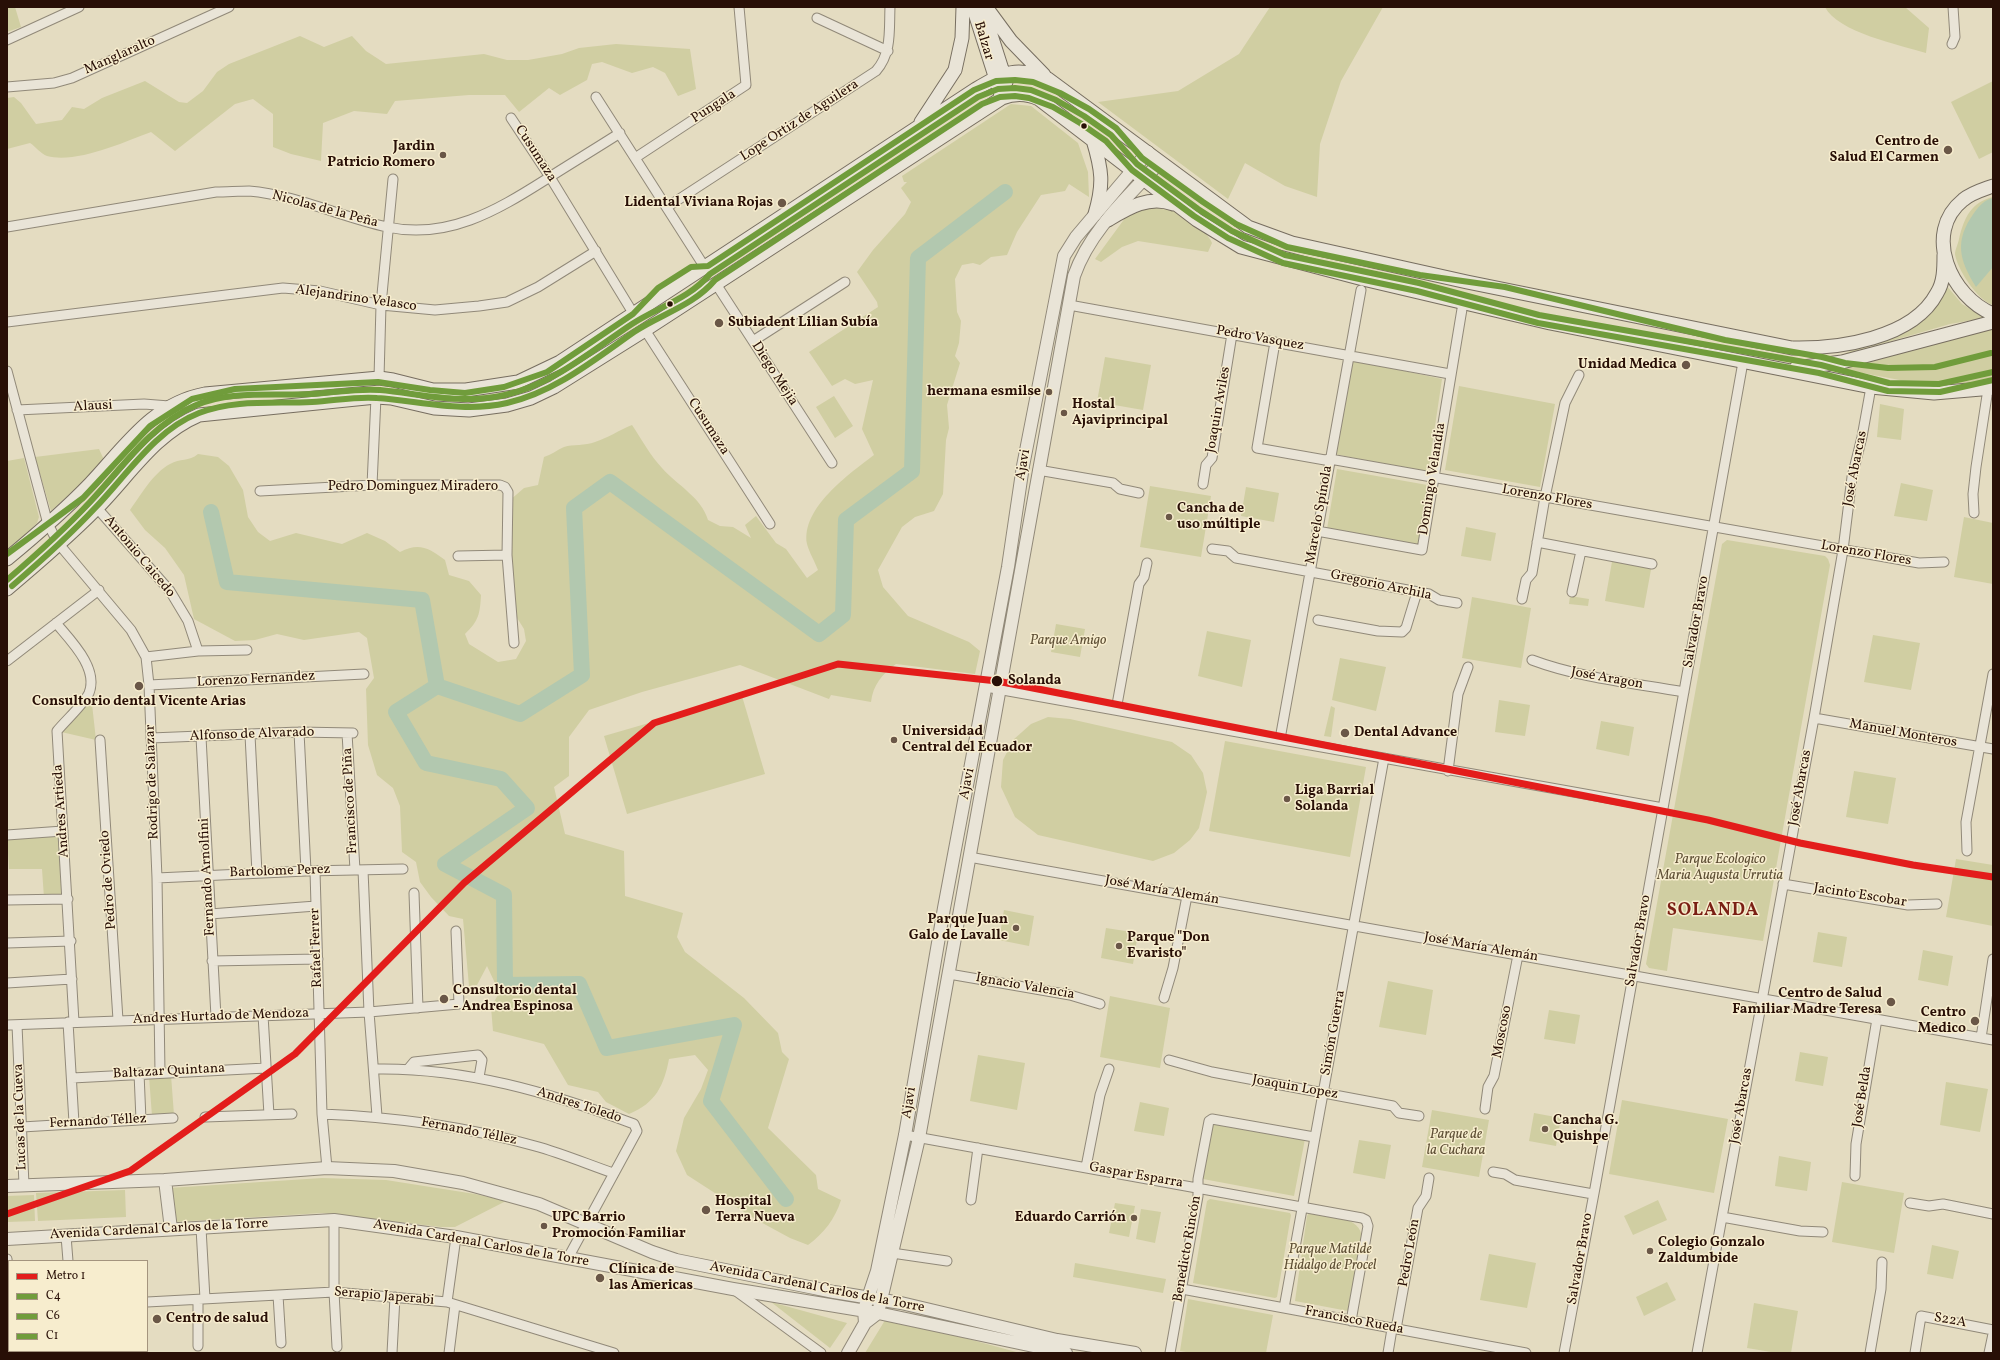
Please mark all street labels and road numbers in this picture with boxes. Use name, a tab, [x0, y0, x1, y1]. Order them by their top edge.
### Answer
street label: Balzar	[969, 20, 997, 62]
street label: Manglaralto	[82, 33, 158, 79]
street label: Lope Ortiz de Aguilera	[738, 76, 862, 166]
street label: Pungala	[689, 86, 739, 128]
street label: Cusumaza	[510, 122, 560, 186]
street label: Nicolas de la Peña	[270, 188, 380, 232]
street label: Alejandrino Velasco	[294, 282, 418, 316]
street label: Pedro Vasquez	[1215, 323, 1305, 355]
street label: Diego Mejia	[747, 339, 801, 409]
street label: Joaquin Aviles	[1203, 366, 1235, 454]
street label: Cusumaza	[683, 395, 733, 459]
street label: Alausi	[73, 398, 113, 416]
street label: Domingo Velandia	[1416, 422, 1450, 536]
street label: José Abarcas	[1840, 430, 1872, 508]
street label: Ajavi	[1013, 448, 1035, 482]
street label: Marcelo Spínola	[1303, 464, 1337, 566]
street label: Pedro Dominguez Miradero	[328, 479, 498, 495]
street label: Lorenzo Flores	[1501, 482, 1593, 514]
street label: Antonio Caicedo	[100, 513, 178, 601]
street label: Lorenzo Flores	[1820, 538, 1912, 570]
street label: Gregorio Archila	[1329, 567, 1433, 605]
street label: Salvador Bravo	[1681, 575, 1713, 669]
street label: José Aragon	[1570, 664, 1644, 694]
street label: Lorenzo Fernandez	[196, 669, 316, 691]
street label: Manuel Monteros	[1848, 716, 1958, 752]
street label: Rodrigo de Salazar	[143, 724, 163, 840]
street label: Alfonso de Alvarado	[189, 724, 315, 746]
street label: Francisco de Piña	[340, 747, 362, 855]
street label: José Abarcas	[1786, 749, 1816, 827]
street label: Andres Artieda	[50, 764, 74, 858]
street label: Ajavi	[957, 767, 979, 801]
street label: Fernando Arnolfini	[197, 817, 219, 937]
street label: Pedro de Oviedo	[97, 830, 121, 930]
street label: Bartolome Perez	[229, 862, 331, 882]
street label: José María Alemán	[1104, 873, 1220, 909]
street label: Jacinto Escobar	[1812, 880, 1908, 912]
street label: Salvador Bravo	[1623, 894, 1655, 988]
street label: Rafael Ferrer	[307, 908, 327, 988]
street label: José María Alemán	[1423, 930, 1539, 966]
street label: Ignacio Valencia	[974, 970, 1076, 1004]
street label: Simón Guerra	[1318, 989, 1350, 1077]
street label: Moscoso	[1490, 1004, 1516, 1060]
street label: Andres Hurtado de Mendoza	[133, 1006, 309, 1028]
street label: Baltazar Quintana	[112, 1061, 226, 1083]
street label: Lucas de la Cueva	[11, 1063, 31, 1171]
street label: José Belda	[1850, 1065, 1876, 1129]
street label: José Abarcas	[1727, 1067, 1757, 1145]
street label: Joaquin Lopez	[1251, 1072, 1339, 1104]
street label: Andres Toledo	[535, 1084, 623, 1128]
street label: Ajavi	[899, 1086, 921, 1120]
street label: Fernando Téllez	[49, 1111, 147, 1133]
street label: Fernando Téllez	[420, 1114, 518, 1150]
street label: Gaspar Esparra	[1088, 1159, 1184, 1193]
street label: Benedicto Rincón	[1170, 1194, 1206, 1304]
street label: Salvador Bravo	[1565, 1212, 1597, 1306]
street label: Avenida Cardenal Carlos de la Torre	[49, 1216, 269, 1244]
street label: Avenida Cardenal Carlos de la Torre	[372, 1217, 590, 1271]
street label: Pedro León	[1396, 1218, 1424, 1288]
street label: Avenida Cardenal Carlos de la Torre	[708, 1259, 926, 1317]
street label: Serapio Japerabi	[333, 1284, 435, 1310]
street label: Francisco Rueda	[1303, 1303, 1405, 1339]
street label: S22A	[1932, 1310, 1968, 1332]

